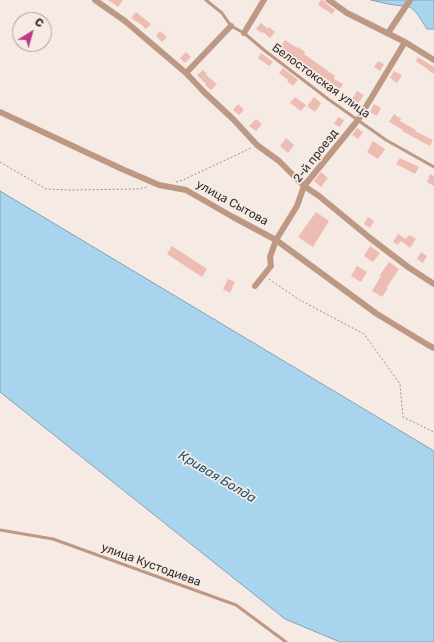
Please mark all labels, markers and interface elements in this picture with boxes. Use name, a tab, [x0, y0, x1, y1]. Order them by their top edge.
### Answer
north arrow	[12, 12, 52, 52]
text: С	[32, 15, 46, 30]
street label: Белостокская улица	[269, 41, 373, 121]
street label: 2-й проезд	[291, 126, 341, 186]
street label: улица Сытова	[193, 177, 271, 229]
water label: Кривая Болда	[175, 448, 259, 506]
street label: улица Кустодиева	[99, 540, 203, 590]

